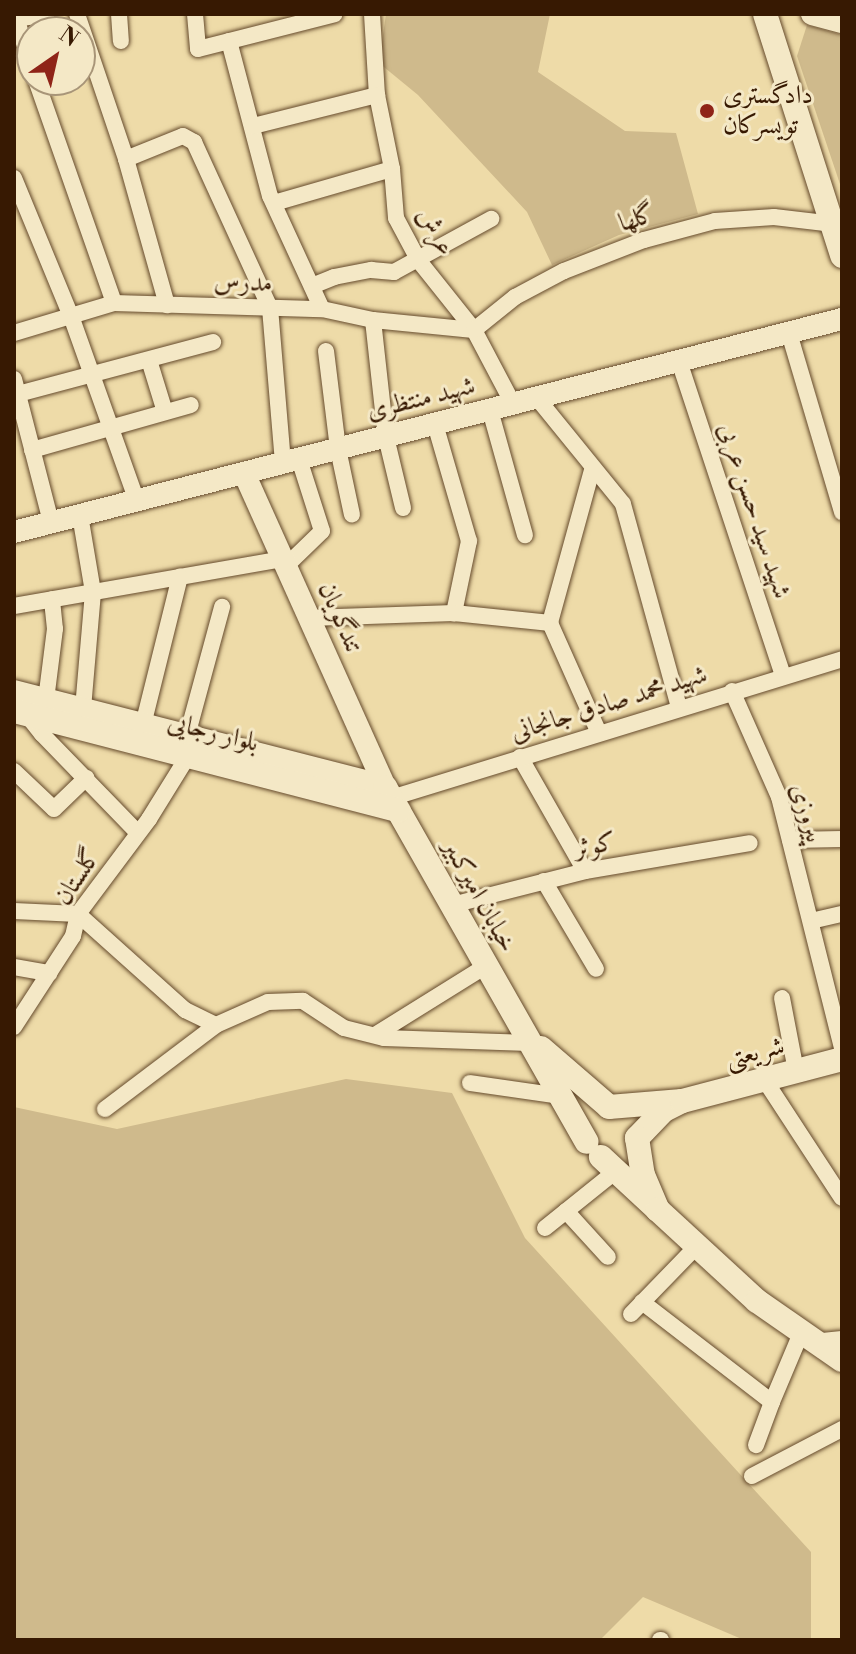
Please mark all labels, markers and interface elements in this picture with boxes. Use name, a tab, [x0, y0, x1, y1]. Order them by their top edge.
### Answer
north arrow	[16, 16, 96, 96]
text: N	[54, 21, 83, 53]
place label: دادگستری تویسرکان	[723, 80, 813, 142]
marker: دادگستری تویسرکان	[698, 102, 716, 120]
street label: گلها	[615, 199, 659, 239]
street label: عرش	[409, 202, 461, 262]
street label: مدرس	[213, 266, 273, 300]
street label: شهید منتظری	[363, 370, 479, 428]
street label: شهید سید حسن عربی	[711, 419, 797, 603]
street label: تندگویان	[311, 577, 369, 659]
street label: شهید محمد صادق جانجانی	[507, 659, 711, 749]
street label: بلوار رجایی	[164, 707, 262, 759]
street label: پیروزی	[782, 780, 830, 846]
street label: کوثر	[571, 827, 619, 865]
street label: خیابان امیرکبیر	[435, 834, 523, 958]
street label: گلستان	[48, 842, 108, 912]
street label: شریعتی	[722, 1031, 788, 1075]

